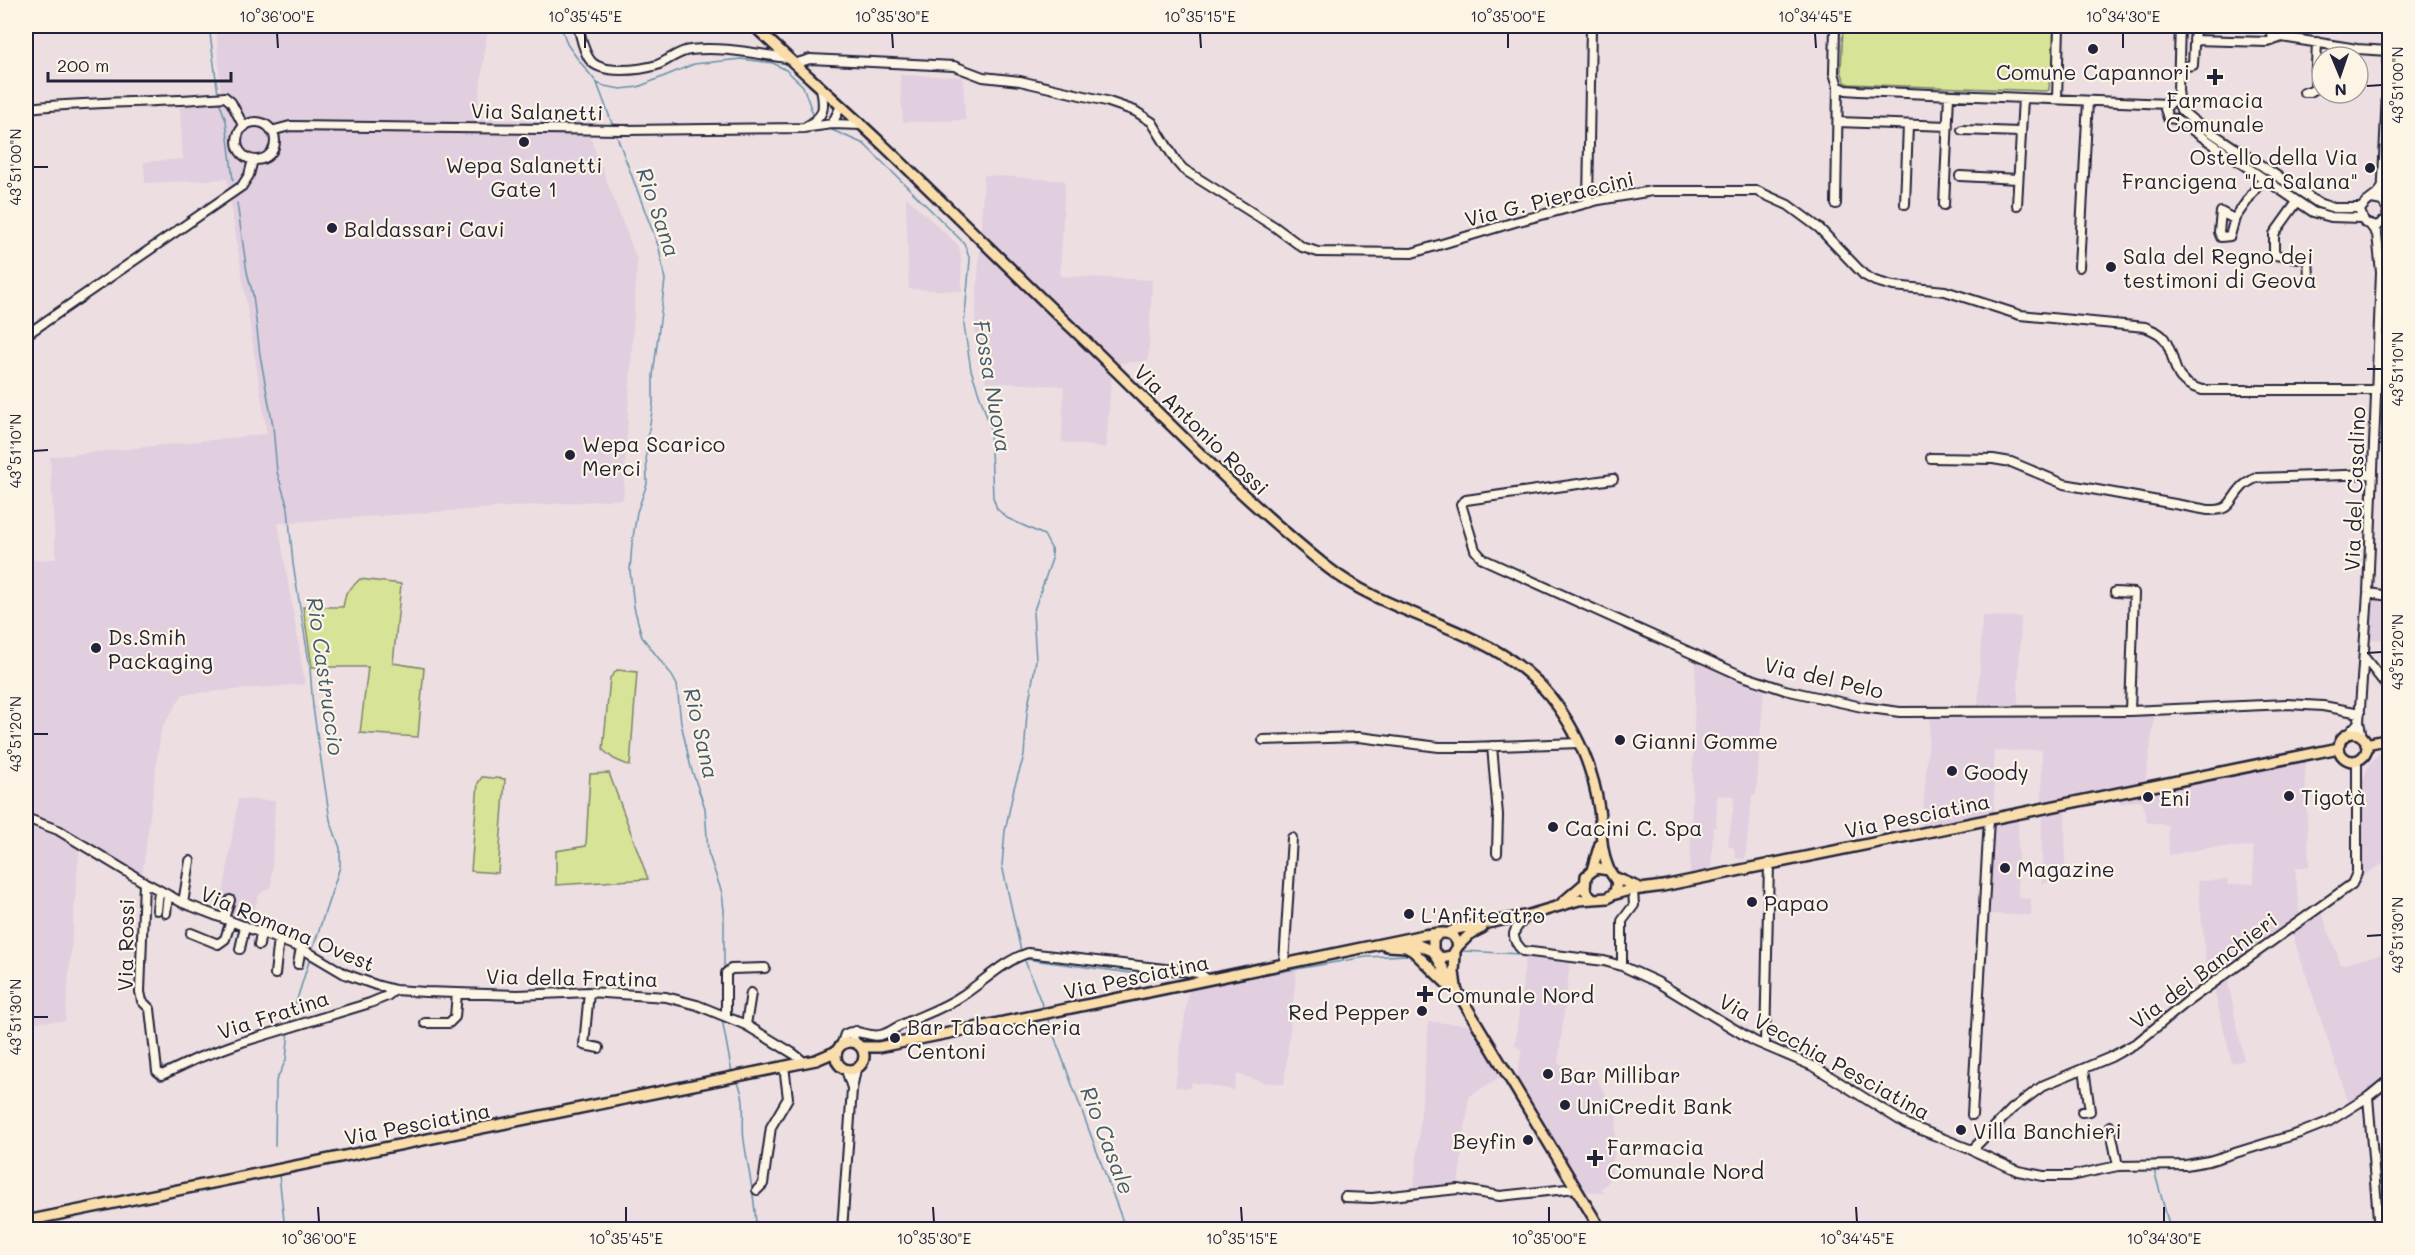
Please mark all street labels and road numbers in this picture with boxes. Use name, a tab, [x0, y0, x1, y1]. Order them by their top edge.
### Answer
street label: Via Salanetti	[471, 96, 603, 126]
street label: Via G. Pieraccini	[1462, 164, 1636, 232]
street label: Via Antonio Rossi	[1129, 358, 1275, 500]
street label: Via del Casalino	[2338, 406, 2370, 572]
street label: Via del Pelo	[1762, 650, 1886, 704]
street label: Via Pesciatina	[1842, 786, 1992, 844]
street label: Via Romana Ovest	[197, 879, 379, 977]
street label: Via Rossi	[111, 899, 139, 991]
street label: Via dei Banchieri	[2124, 906, 2282, 1034]
street label: Via Pesciatina	[1061, 947, 1211, 1005]
street label: Via della Fratina	[486, 962, 658, 992]
street label: Via Fratina	[214, 983, 332, 1045]
street label: Via Vecchia Pesciatina	[1715, 987, 1935, 1125]
street label: Via Pesciatina	[342, 1096, 492, 1150]

